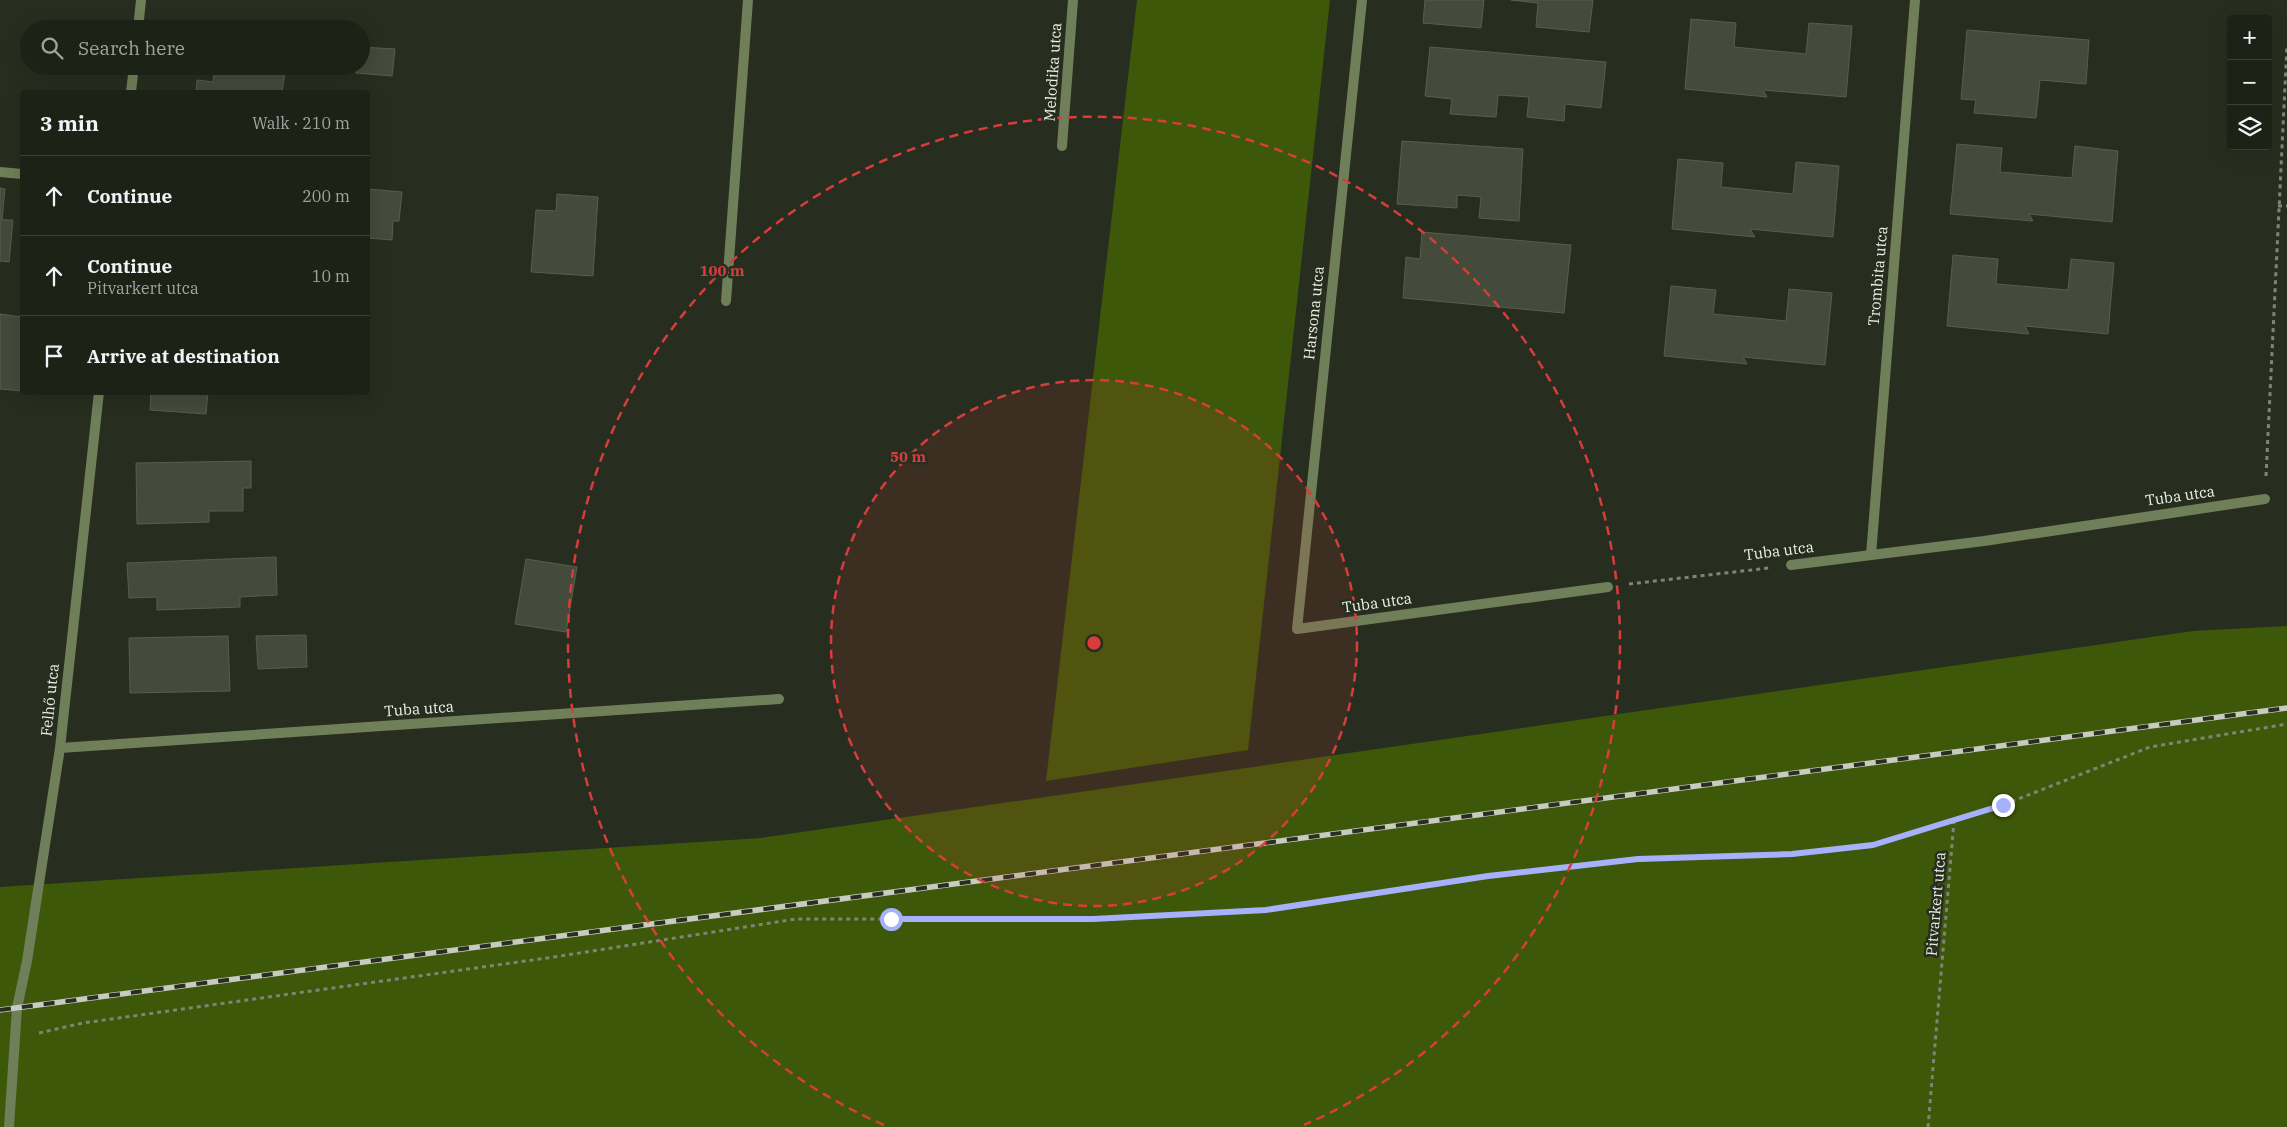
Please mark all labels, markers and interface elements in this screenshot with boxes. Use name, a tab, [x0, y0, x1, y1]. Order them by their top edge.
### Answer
map controls	[2227, 15, 2272, 150]
button: +	[2227, 15, 2272, 60]
search box	[20, 20, 370, 75]
street label: Melodika utca	[1040, 22, 1065, 122]
icon: search	[38, 34, 66, 62]
text: Search here	[78, 36, 185, 60]
button: −	[2227, 60, 2272, 105]
button: layers	[2227, 105, 2272, 150]
text: 3 min	[40, 109, 99, 137]
text: Walk · 210 m	[252, 113, 350, 133]
icon: ahead	[40, 182, 68, 210]
text: Continue	[87, 184, 172, 208]
text: 200 m	[302, 186, 350, 206]
street label: Trombita utca	[1864, 225, 1891, 327]
text: Continue	[87, 254, 172, 278]
text: 100 m	[699, 261, 745, 280]
icon: ahead	[40, 262, 68, 290]
street label: Harsona utca	[1299, 265, 1328, 361]
text: 10 m	[312, 266, 350, 286]
text: Pitvarkert utca	[87, 278, 199, 298]
icon: arrive	[40, 342, 68, 370]
text: Arrive at destination	[87, 344, 280, 368]
text: 50 m	[890, 447, 926, 466]
street label: Tuba utca	[2144, 481, 2216, 510]
street label: Tuba utca	[1743, 537, 1815, 564]
street label: Tuba utca	[1341, 588, 1413, 617]
centre of rings	[1085, 634, 1103, 652]
street label: Felhő utca	[36, 663, 63, 737]
street label: Tuba utca	[383, 697, 455, 720]
route end	[1992, 794, 2015, 817]
street label: Pitvarkert utca	[1921, 851, 1950, 957]
route start	[880, 908, 903, 931]

